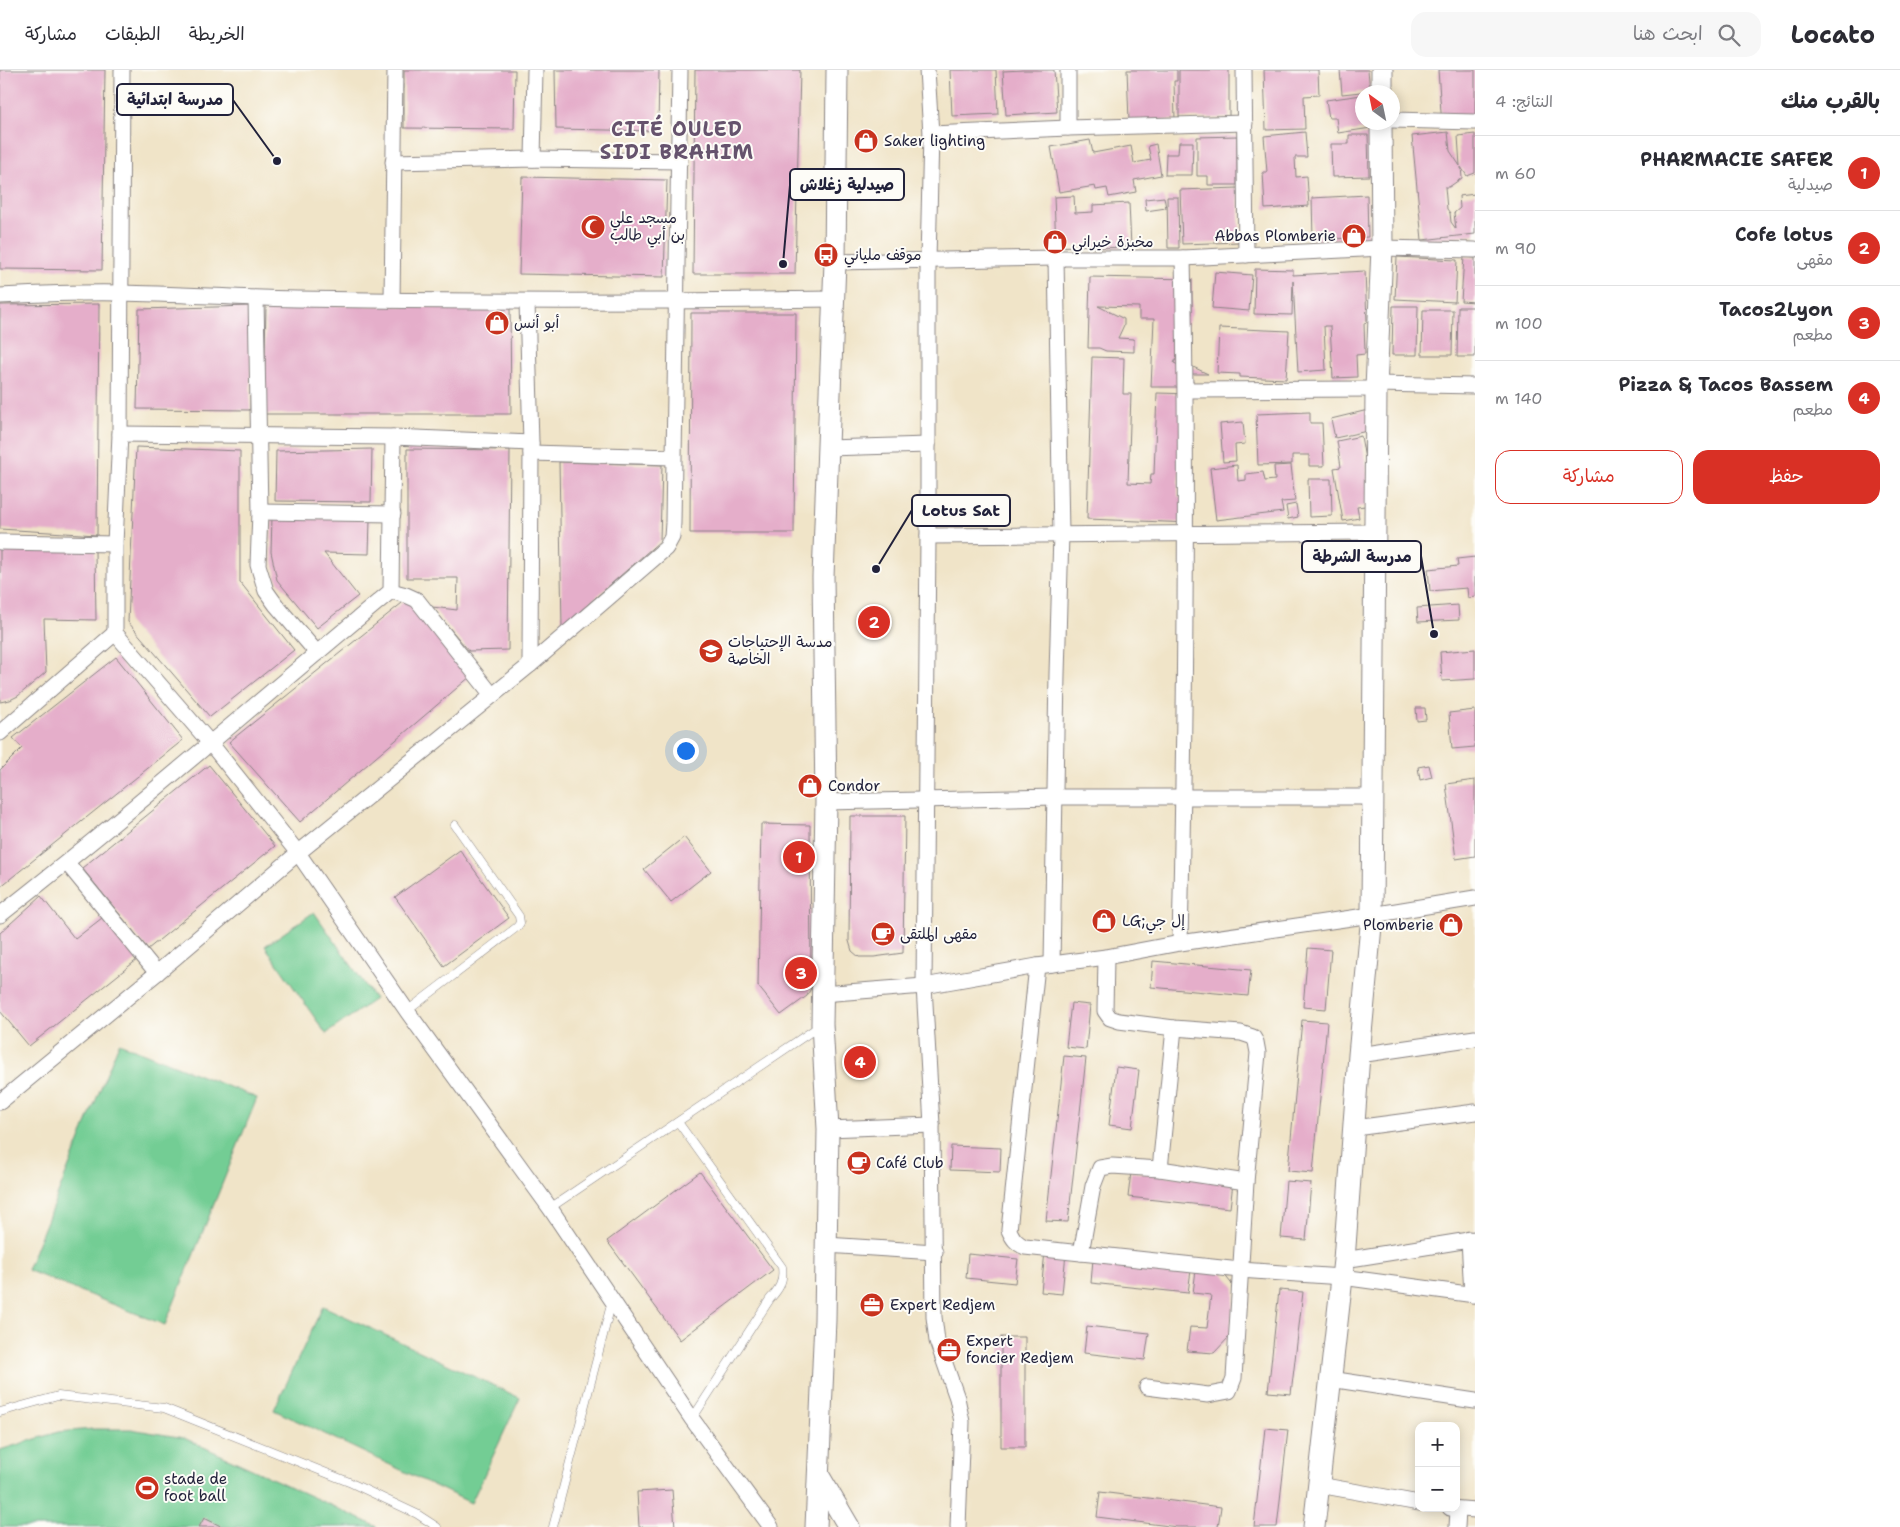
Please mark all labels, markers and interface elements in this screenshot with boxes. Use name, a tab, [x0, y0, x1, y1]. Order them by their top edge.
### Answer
search box	[1411, 12, 1761, 57]
text: Locato	[1791, 19, 1875, 51]
text: ابحث هنا	[1633, 21, 1703, 46]
icon: search	[1715, 21, 1743, 49]
text: مشاركة	[25, 22, 77, 46]
text: الطبقات	[105, 22, 161, 46]
text: الخريطة	[189, 22, 245, 46]
callout: مدرسة ابتدائية	[117, 84, 233, 115]
north arrow	[1355, 85, 1400, 130]
text: بالقرب منك	[1781, 87, 1880, 115]
text: مدرسة ابتدائية	[127, 89, 223, 110]
text: النتائج: 4	[1495, 91, 1553, 112]
district label: CITÉ OULED SIDI BRAHIM	[600, 114, 754, 165]
shop icon: Saker lighting	[853, 128, 879, 154]
place label: Saker lighting	[884, 131, 985, 151]
text: PHARMACIE SAFER	[1640, 147, 1833, 172]
text: 60 m	[1495, 163, 1536, 184]
text: 1	[1860, 163, 1868, 184]
callout: صيدلية زغلاش	[790, 169, 904, 200]
text: صيدلية زغلاش	[800, 174, 894, 195]
text: صيدلية	[1788, 174, 1833, 195]
place label: مسجد علي بن أبي طالب	[610, 208, 685, 248]
mosque icon: مسجد علي بن أبي طالب	[580, 214, 606, 240]
text: Cofe lotus	[1735, 222, 1833, 247]
shop icon: Abbas Plomberie	[1341, 223, 1367, 249]
place label: Abbas Plomberie	[1215, 226, 1336, 246]
shop icon: مخبزة خيراني	[1042, 229, 1068, 255]
place label: مخبزة خيراني	[1072, 232, 1154, 255]
text: 90 m	[1495, 238, 1536, 259]
text: 2	[1858, 238, 1870, 259]
bus stop icon: موقف ملياني	[813, 242, 839, 268]
place label: موقف ملياني	[844, 245, 922, 268]
text: مقهى	[1796, 249, 1833, 270]
text: Tacos2Lyon	[1719, 297, 1833, 322]
shop icon: أبو أنس	[484, 310, 510, 336]
place label: أبو أنس	[514, 313, 560, 333]
text: 100 m	[1495, 313, 1543, 334]
text: 3	[1858, 313, 1870, 334]
text: مطعم	[1793, 324, 1833, 345]
text: Pizza & Tacos Bassem	[1618, 372, 1833, 397]
text: 140 m	[1495, 388, 1543, 409]
text: 4	[1858, 388, 1870, 409]
text: مطعم	[1793, 399, 1833, 420]
button: مشاركة	[1495, 450, 1683, 504]
button: حفظ	[1693, 450, 1880, 504]
callout: Lotus Sat	[912, 495, 1010, 526]
text: Lotus Sat	[922, 500, 1000, 521]
callout: مدرسة الشرطة	[1302, 541, 1421, 572]
text: مدرسة الشرطة	[1312, 546, 1412, 567]
pin: 2	[858, 603, 890, 641]
place label: مدسة الإحتياجات الخاصة	[728, 632, 832, 669]
school or university icon: مدسة الإحتياجات الخاصة	[698, 638, 724, 664]
your location	[673, 738, 699, 764]
shop icon: Condor	[797, 773, 823, 799]
place label: Condor	[828, 776, 880, 796]
pin: 1	[783, 838, 815, 876]
shop icon: LG;إل جي	[1091, 908, 1117, 934]
place label: LG;إل جي	[1122, 911, 1185, 934]
shop icon: Plomberie	[1438, 912, 1464, 938]
place label: Plomberie	[1363, 915, 1434, 935]
cafe icon: مقهى الملتقى	[870, 921, 896, 947]
place label: مقهى الملتقى	[900, 924, 978, 944]
pin: 3	[785, 954, 817, 992]
pin: 4	[844, 1043, 876, 1081]
cafe icon: Café Club	[846, 1150, 872, 1176]
place label: Café Club	[876, 1153, 944, 1173]
office icon: Expert Redjem	[859, 1292, 885, 1318]
place label: Expert Redjem	[890, 1295, 995, 1315]
place label: Expert foncier Redjem	[966, 1331, 1074, 1368]
office icon: Expert foncier Redjem	[936, 1337, 962, 1363]
map controls	[1415, 1422, 1460, 1512]
button: +	[1415, 1422, 1460, 1467]
button: −	[1415, 1467, 1460, 1512]
place label: stade de foot ball	[164, 1469, 227, 1506]
sports icon: stade de foot ball	[134, 1475, 160, 1501]

